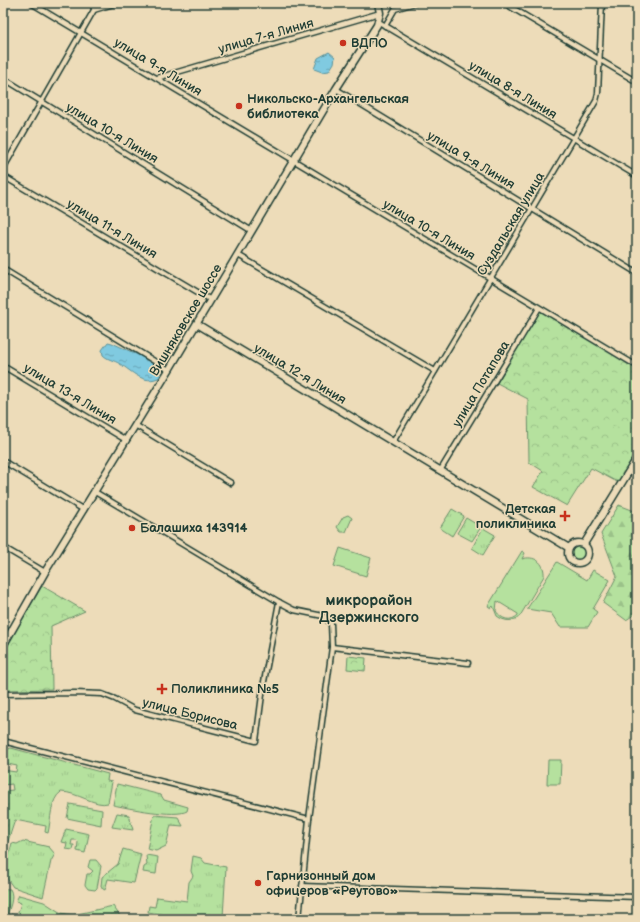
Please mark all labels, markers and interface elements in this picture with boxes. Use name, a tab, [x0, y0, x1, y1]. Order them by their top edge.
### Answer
street label: улица 7-я Линия	[217, 15, 315, 57]
street label: улица 9-я Линия	[111, 34, 205, 100]
place label: ВДПО	[351, 35, 388, 51]
marker: ВДПО	[338, 38, 348, 48]
street label: улица 8-я Линия	[466, 57, 560, 123]
place label: Никольско-Архангельская библиотека	[247, 91, 409, 122]
street label: улица 10-я Линия	[63, 99, 161, 167]
marker: Никольско-Архангельская библиотека	[234, 101, 244, 111]
street label: улица 9-я Линия	[424, 127, 518, 193]
street label: Суздальская улица	[474, 169, 548, 279]
street label: улица 11-я Линия	[64, 196, 160, 262]
street label: улица 10-я Линия	[380, 196, 478, 264]
street label: Вишняковское шоссе	[146, 261, 226, 379]
street label: улица Потапова	[449, 338, 513, 430]
street label: улица 12-я Линия	[251, 340, 349, 408]
street label: улица 13-я Линия	[21, 360, 119, 428]
place label: Детская поликлиника	[476, 501, 556, 532]
marker: Детская поликлиника	[559, 510, 571, 522]
place label: Балашиха 143914	[140, 520, 248, 536]
marker: Балашиха 143914	[127, 523, 137, 533]
district label: микрорайон Дзержинского	[319, 591, 419, 627]
place label: Поликлиника №5	[171, 681, 279, 697]
marker: Поликлиника №5	[156, 683, 168, 695]
street label: улица Борисова	[141, 694, 240, 734]
place label: Гарнизонный дом офицеров «Реутово»	[266, 868, 398, 899]
marker: Гарнизонный дом офицеров «Реутово»	[253, 878, 263, 888]

